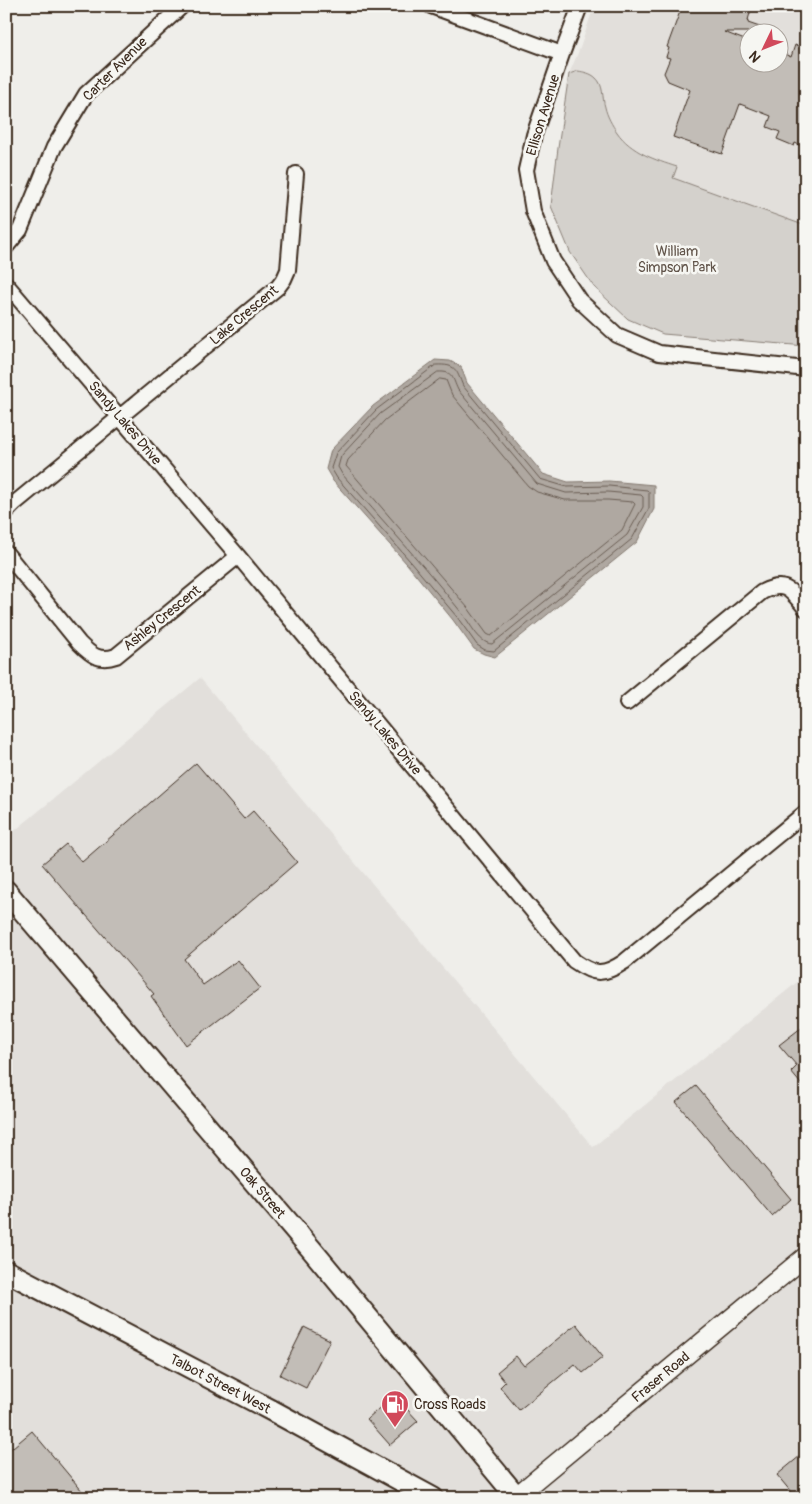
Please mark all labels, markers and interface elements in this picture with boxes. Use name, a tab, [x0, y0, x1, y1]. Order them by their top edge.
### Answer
north arrow	[740, 22, 790, 72]
street label: Carter Avenue	[79, 33, 151, 105]
text: N	[745, 47, 764, 66]
street label: Ellison Avenue	[523, 72, 563, 158]
park label: William Simpson Park	[638, 243, 716, 276]
street label: Lake Crescent	[206, 281, 282, 348]
street label: Sandy Lakes Drive	[85, 378, 165, 469]
street label: Ashley Crescent	[120, 581, 204, 654]
street label: Sandy Lakes Drive	[345, 688, 425, 779]
street label: Oak Street	[236, 1163, 290, 1222]
street label: Fraser Road	[628, 1348, 693, 1406]
street label: Talbot Street West	[167, 1350, 274, 1417]
fuel station icon: Cross Roads	[380, 1389, 410, 1428]
place label: Cross Roads	[414, 1396, 486, 1413]

